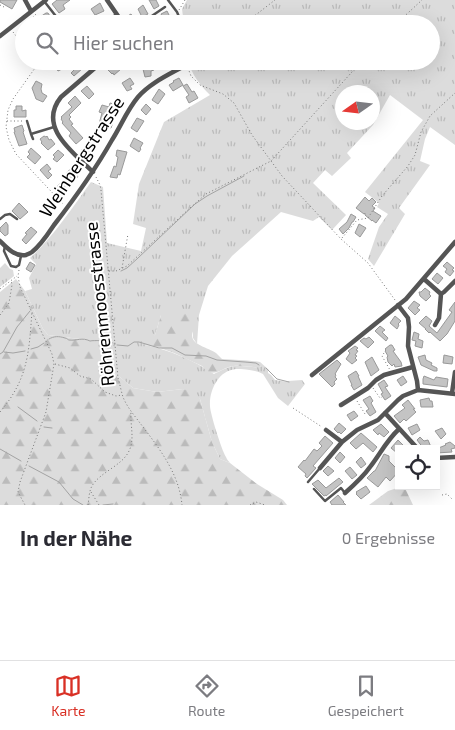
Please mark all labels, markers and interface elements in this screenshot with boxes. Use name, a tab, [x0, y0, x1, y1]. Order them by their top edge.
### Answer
search box	[15, 15, 440, 70]
icon: search	[33, 29, 61, 57]
text: Hier suchen	[73, 31, 174, 54]
north arrow	[335, 85, 380, 130]
street label: Weinbergstrasse	[34, 92, 128, 221]
street label: Röhrenmoosstrasse	[79, 221, 119, 387]
map controls	[395, 445, 440, 490]
button: locate	[395, 445, 440, 490]
text: In der Nähe	[20, 525, 132, 550]
text: 0 Ergebnisse	[342, 528, 435, 547]
tab: Karte	[51, 672, 86, 719]
tab: Route	[188, 672, 225, 719]
tab: Gespeichert	[328, 672, 404, 719]

